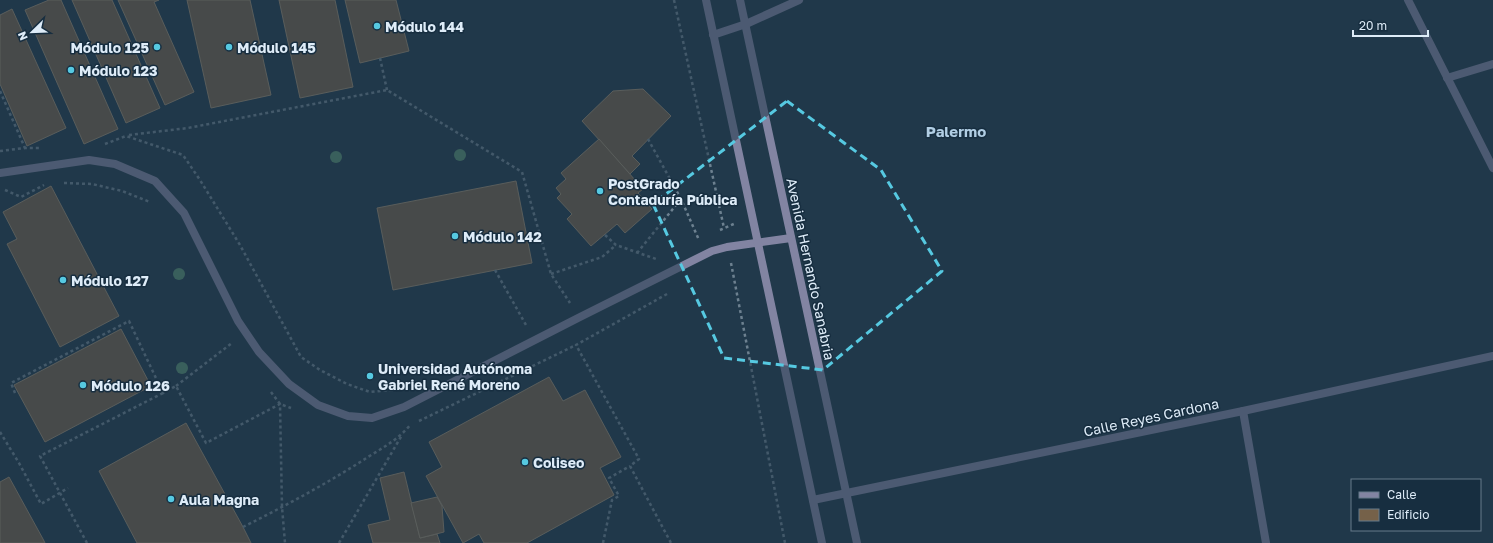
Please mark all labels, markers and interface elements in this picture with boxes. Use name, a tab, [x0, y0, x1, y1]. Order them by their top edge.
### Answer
north arrow	[12, 12, 52, 52]
scale bar	[1353, 12, 1428, 38]
place label: Módulo 144	[385, 18, 464, 35]
text: 20 m	[1359, 18, 1387, 33]
marker: Módulo 144	[372, 21, 382, 31]
text: N	[15, 30, 30, 42]
place label: Módulo 125	[70, 39, 149, 56]
place label: Módulo 145	[237, 39, 316, 56]
marker: Módulo 125	[152, 42, 162, 52]
marker: Módulo 145	[224, 42, 234, 52]
place label: Módulo 123	[79, 62, 158, 79]
marker: Módulo 123	[66, 65, 76, 75]
district label: Palermo	[926, 122, 986, 140]
place label: PostGrado Contaduría Pública	[608, 175, 737, 208]
street label: Avenida Hernando Sanabria	[783, 176, 839, 362]
marker: PostGrado Contaduría Pública	[595, 186, 605, 196]
place label: Módulo 142	[463, 228, 542, 245]
marker: Módulo 142	[450, 231, 460, 241]
place label: Módulo 127	[71, 272, 149, 289]
marker: Módulo 127	[58, 275, 68, 285]
place label: Universidad Autónoma Gabriel René Moreno	[378, 360, 532, 393]
marker: Universidad Autónoma Gabriel René Moreno	[365, 371, 375, 381]
place label: Módulo 126	[91, 377, 170, 394]
marker: Módulo 126	[78, 380, 88, 390]
street label: Calle Reyes Cardona	[1082, 394, 1220, 440]
place label: Coliseo	[533, 454, 584, 471]
marker: Coliseo	[520, 457, 530, 467]
legend	[1351, 479, 1481, 531]
text: Calle	[1387, 487, 1417, 502]
place label: Aula Magna	[179, 491, 259, 508]
marker: Aula Magna	[166, 494, 176, 504]
text: Edificio	[1387, 507, 1429, 522]

